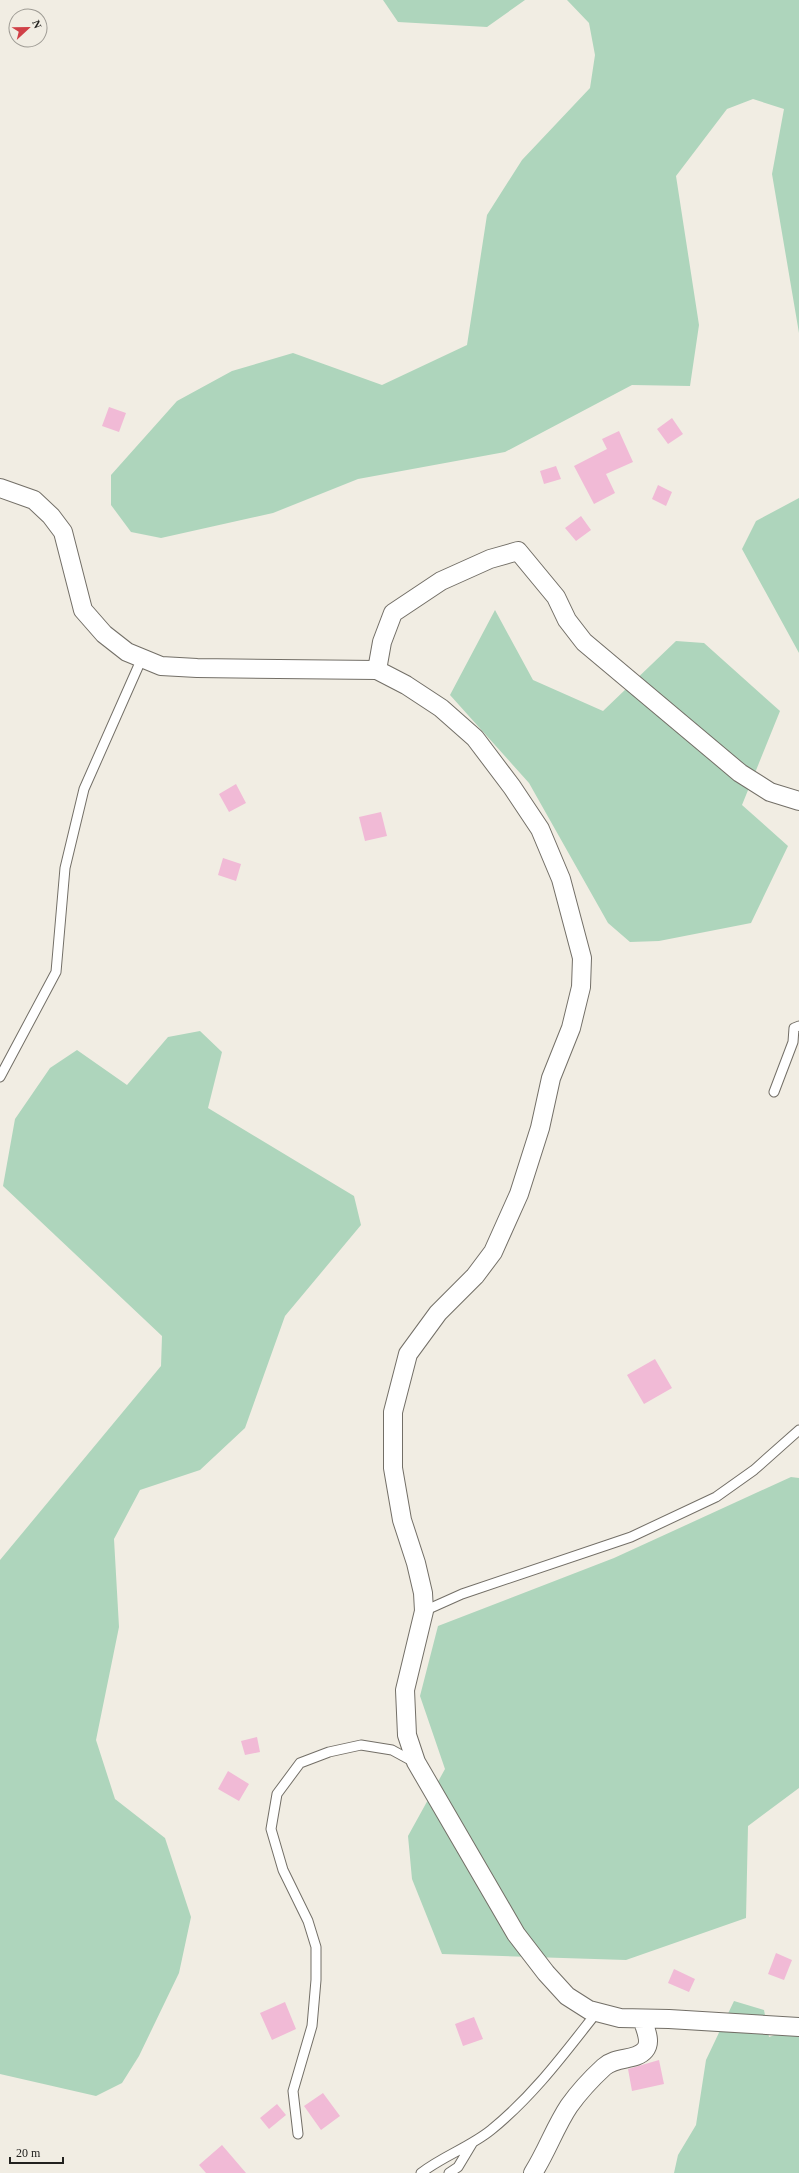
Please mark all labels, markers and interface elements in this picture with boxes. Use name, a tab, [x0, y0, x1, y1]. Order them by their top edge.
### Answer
north arrow	[8, 8, 48, 48]
text: N	[30, 18, 44, 30]
scale bar	[10, 2139, 63, 2165]
text: 20 m	[16, 2146, 41, 2160]

